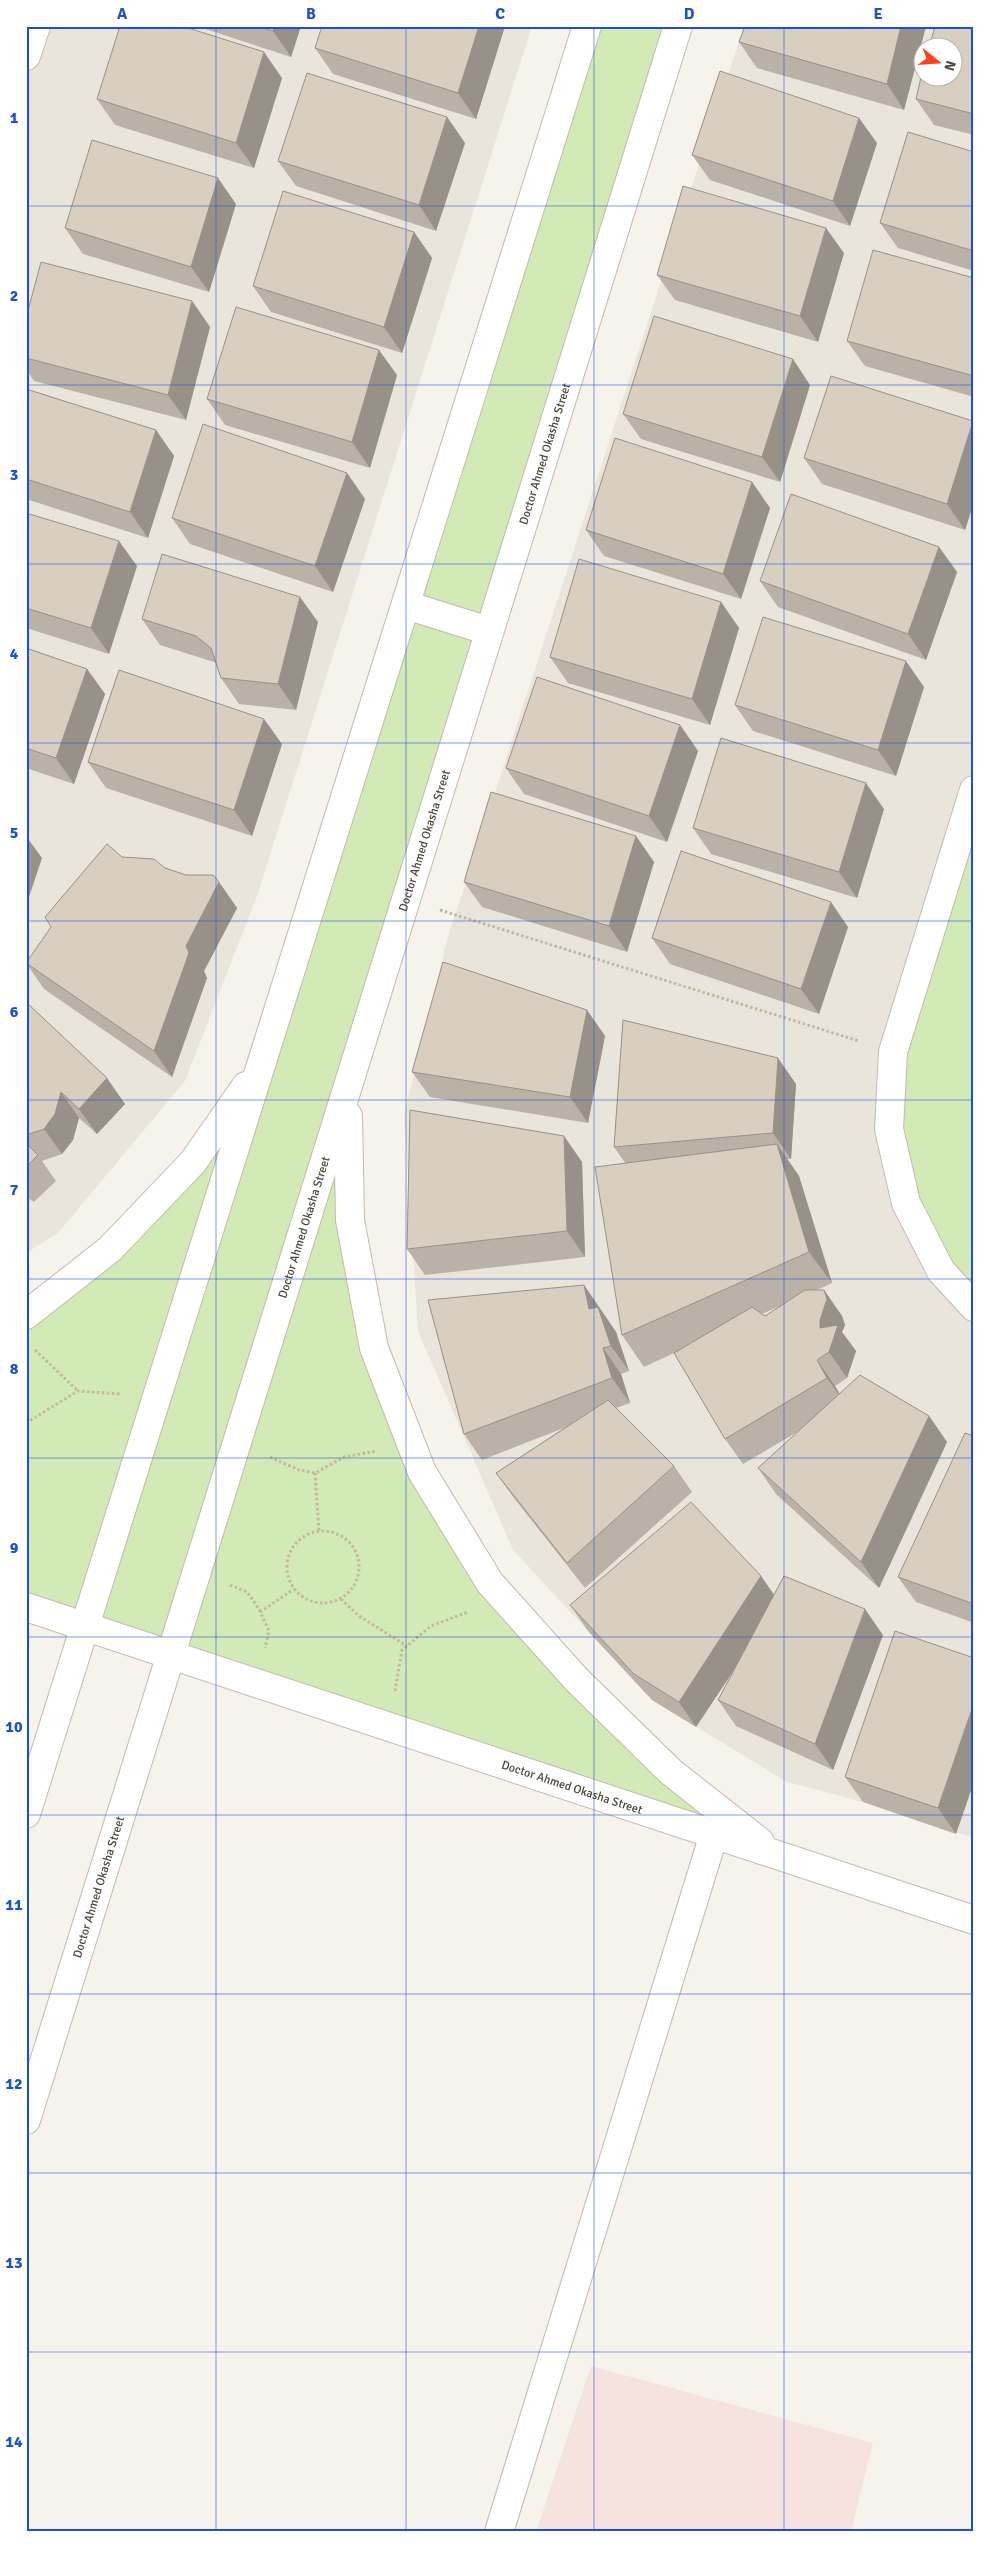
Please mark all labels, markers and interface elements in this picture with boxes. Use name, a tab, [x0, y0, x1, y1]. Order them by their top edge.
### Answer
text: A	[117, 4, 128, 24]
text: B	[306, 4, 316, 24]
text: C	[495, 4, 505, 24]
text: D	[684, 4, 695, 24]
text: E	[873, 4, 883, 24]
north arrow	[912, 38, 962, 88]
text: N	[940, 59, 960, 73]
text: 1	[10, 108, 19, 128]
text: 2	[10, 286, 18, 306]
street label: Doctor Ahmed Okasha Street	[516, 381, 574, 527]
text: 3	[10, 465, 18, 485]
text: 4	[10, 644, 19, 664]
street label: Doctor Ahmed Okasha Street	[395, 768, 453, 913]
text: 5	[10, 823, 18, 843]
text: 6	[10, 1002, 19, 1022]
street label: Doctor Ahmed Okasha Street	[275, 1155, 333, 1300]
text: 7	[10, 1180, 19, 1200]
text: 8	[10, 1359, 19, 1379]
text: 9	[10, 1538, 19, 1558]
text: 10	[5, 1717, 23, 1737]
street label: Doctor Ahmed Okasha Street	[500, 1757, 644, 1818]
street label: Doctor Ahmed Okasha Street	[69, 1814, 128, 1960]
text: 11	[5, 1895, 23, 1915]
text: 12	[5, 2074, 23, 2094]
text: 13	[5, 2253, 23, 2273]
text: 14	[5, 2432, 23, 2452]

